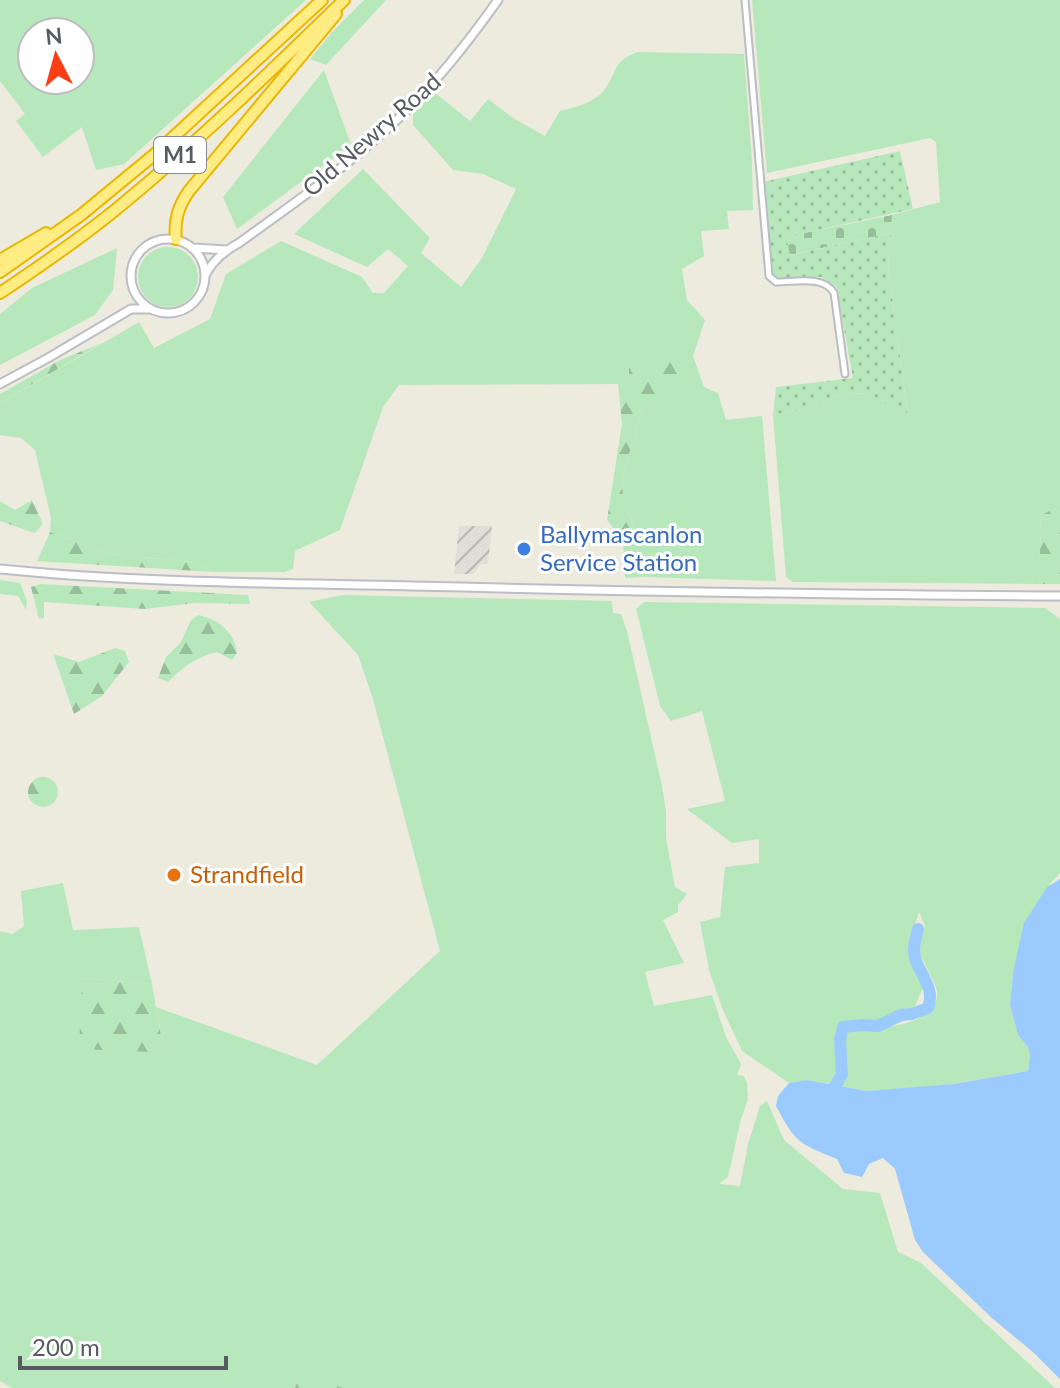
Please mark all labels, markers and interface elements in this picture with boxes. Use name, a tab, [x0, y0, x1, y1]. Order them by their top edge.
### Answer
north arrow	[16, 16, 96, 96]
text: N	[44, 21, 64, 50]
street label: Old Newry Road	[296, 66, 446, 202]
road number: M1	[154, 137, 206, 173]
place label: Ballymascanlon Service Station	[540, 519, 702, 576]
marker: Ballymascanlon Service Station	[515, 540, 533, 558]
place label: Strandfield	[190, 859, 304, 888]
marker: Strandfield	[165, 866, 183, 884]
scale bar	[20, 1320, 226, 1370]
text: 200 m	[32, 1332, 100, 1361]

